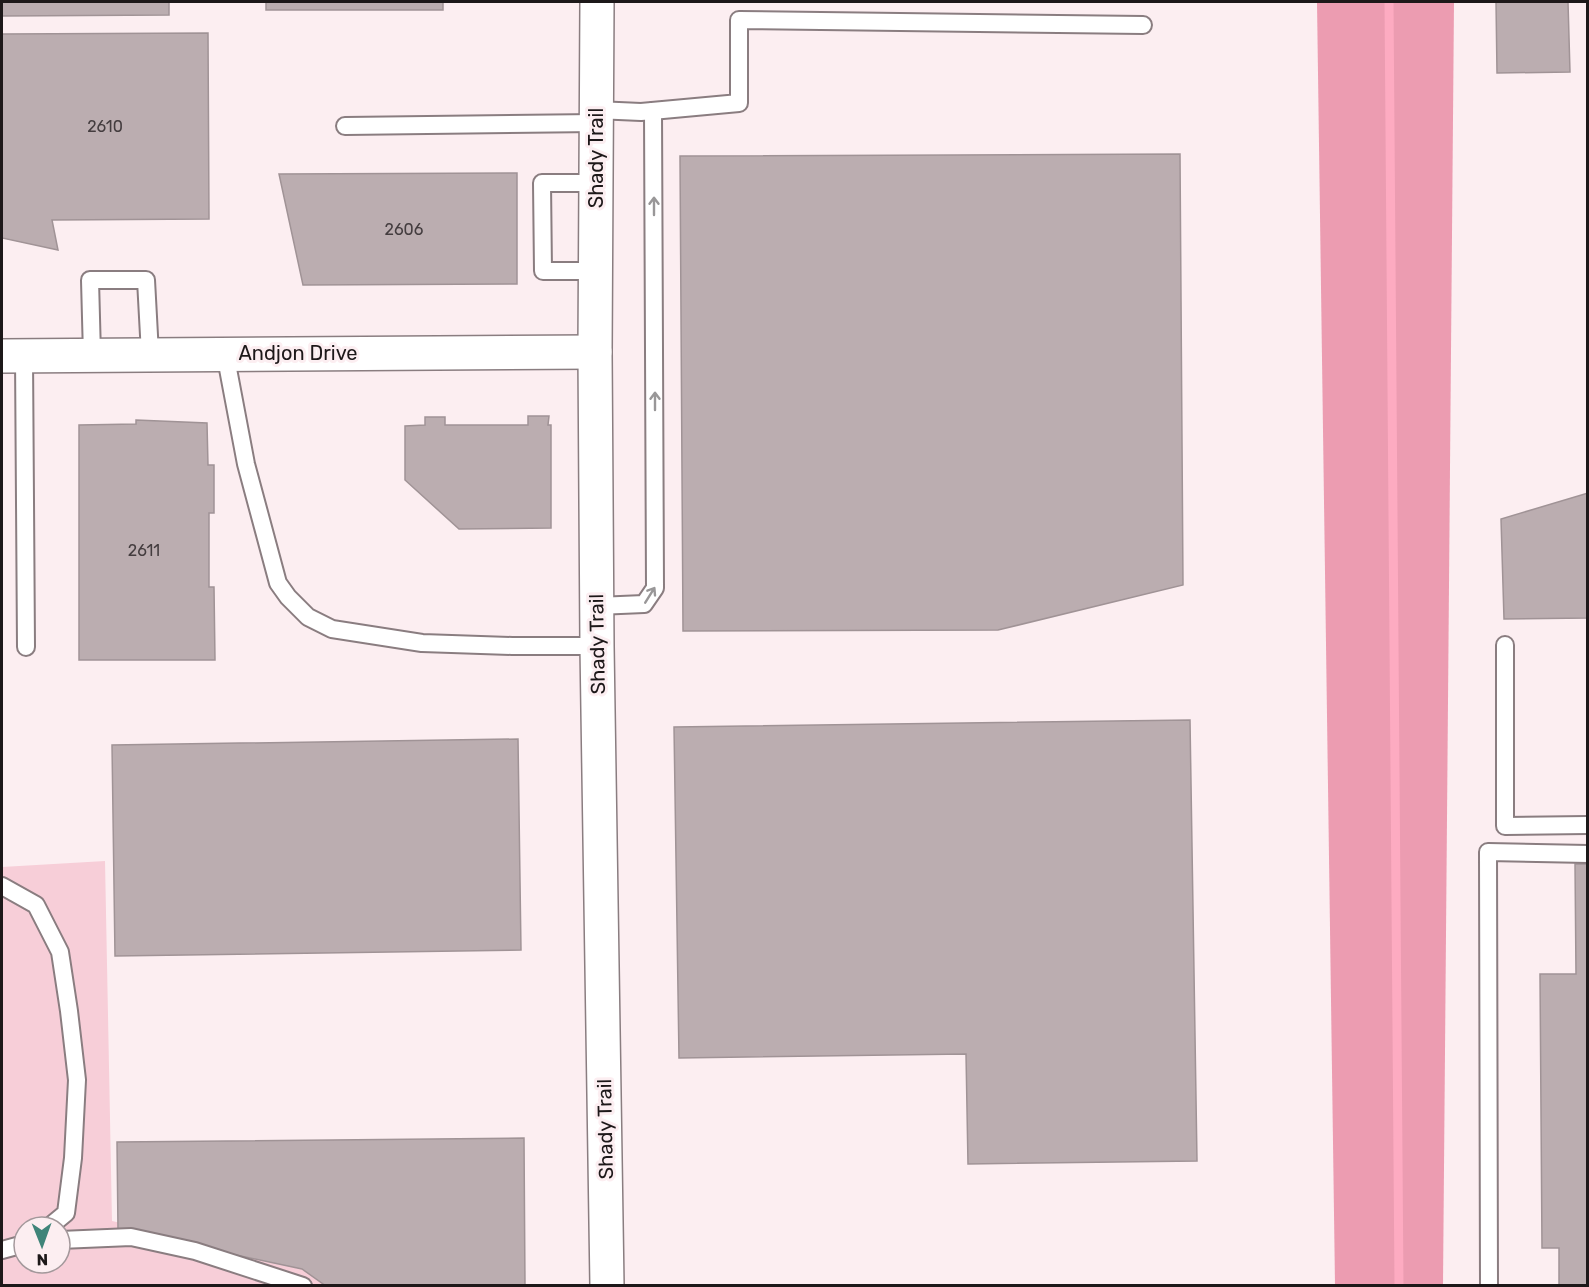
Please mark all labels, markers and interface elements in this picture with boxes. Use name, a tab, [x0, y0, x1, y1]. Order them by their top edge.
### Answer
street label: Shady Trail	[584, 108, 608, 208]
house number: 2610	[87, 117, 123, 136]
one-way arrow	[648, 197, 660, 217]
house number: 2606	[385, 220, 424, 239]
street label: Andjon Drive	[238, 341, 358, 365]
one-way arrow	[649, 392, 661, 412]
house number: 2611	[128, 541, 160, 560]
one-way arrow	[644, 586, 656, 603]
street label: Shady Trail	[584, 593, 610, 695]
street label: Shady Trail	[592, 1078, 618, 1180]
north arrow	[12, 1215, 72, 1275]
text: N	[36, 1250, 48, 1269]

